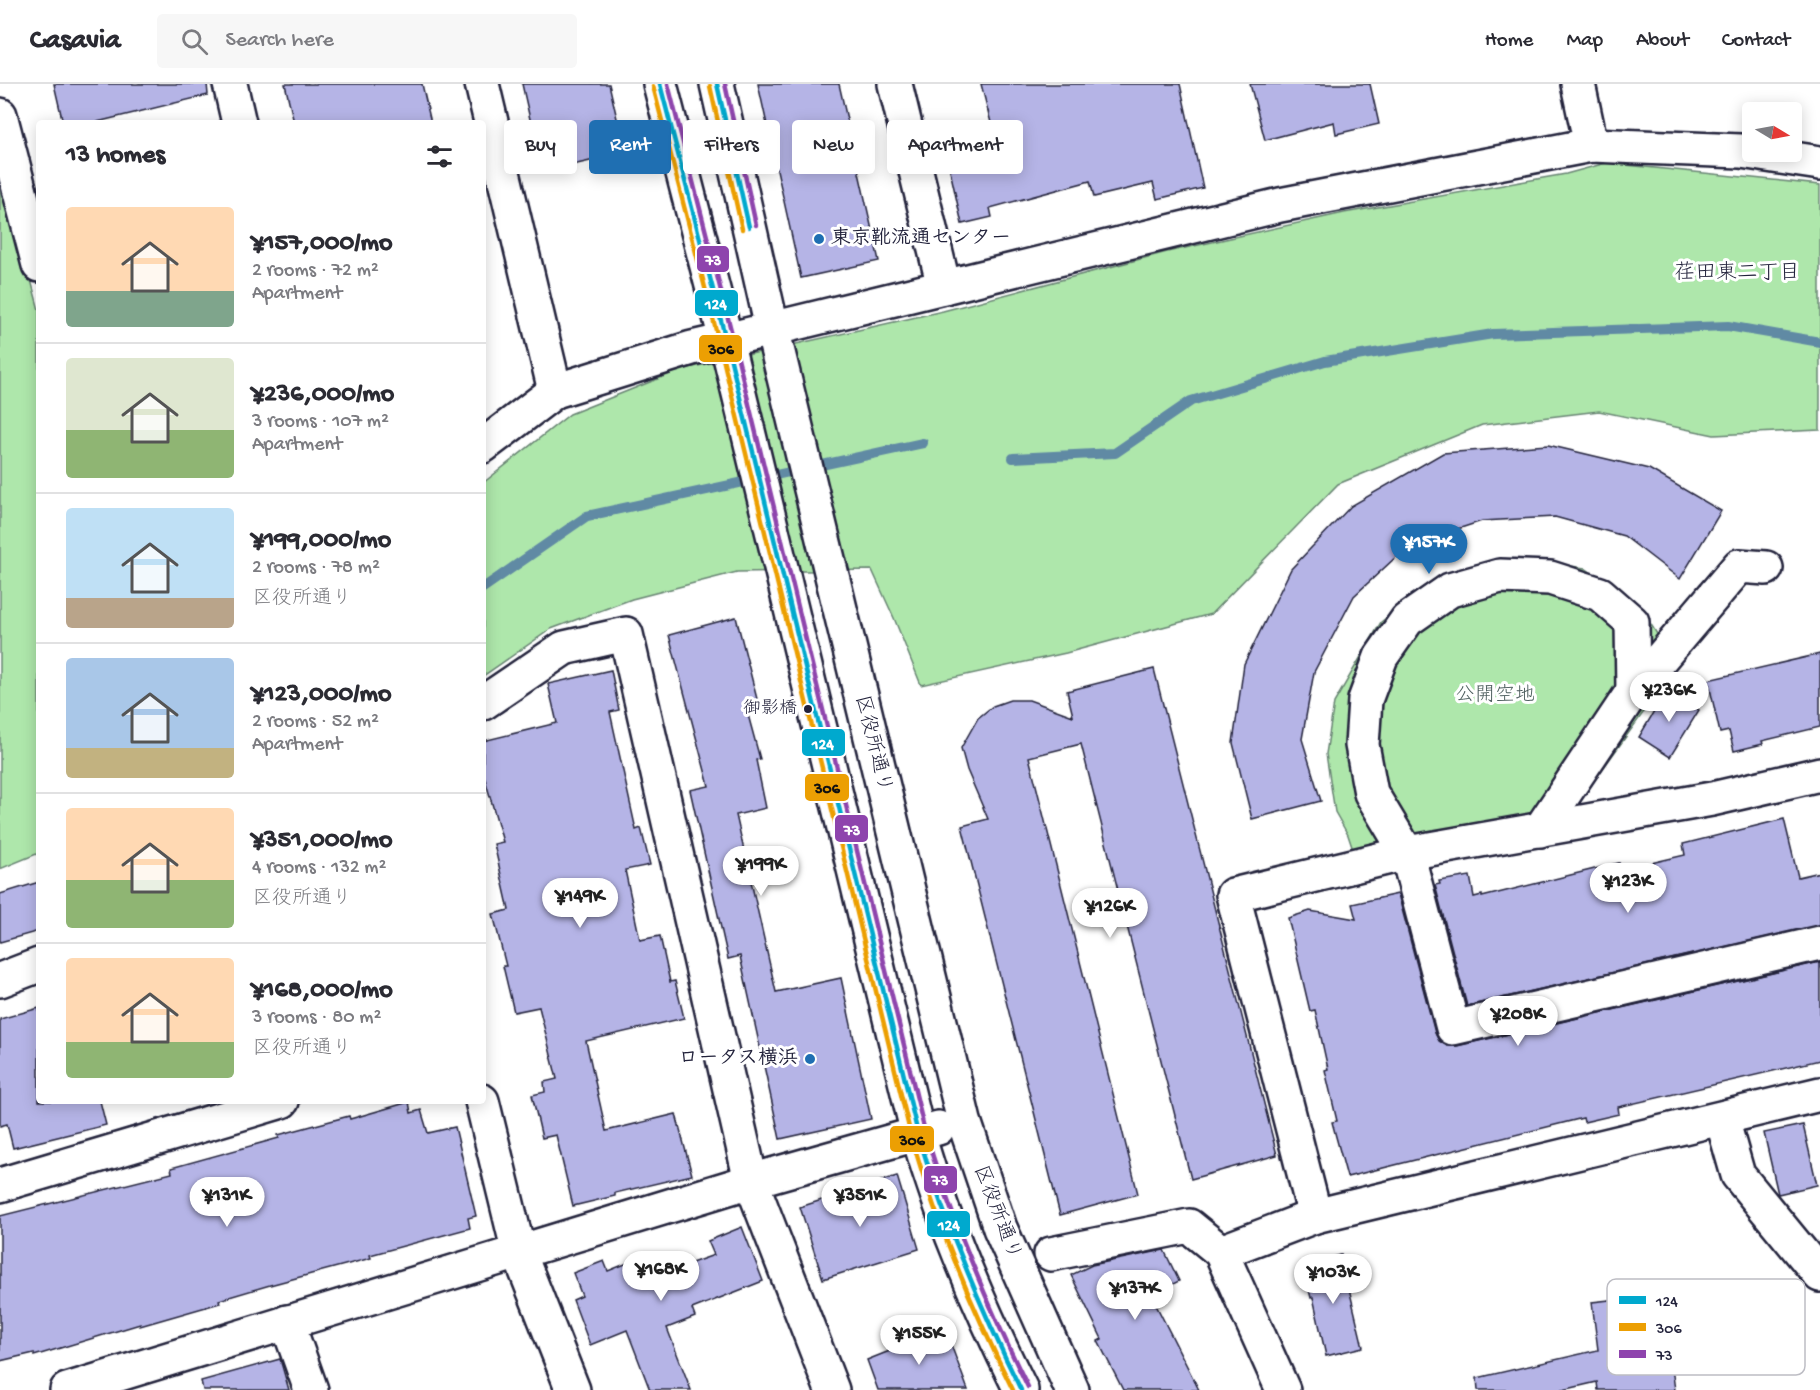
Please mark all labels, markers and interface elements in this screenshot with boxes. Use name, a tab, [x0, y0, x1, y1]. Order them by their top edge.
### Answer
search box	[157, 14, 577, 68]
text: Casavia	[30, 25, 121, 58]
icon: search	[178, 25, 211, 58]
text: Search here	[226, 28, 334, 54]
text: Home	[1485, 29, 1533, 54]
text: Map	[1566, 29, 1603, 54]
text: About	[1636, 29, 1689, 54]
text: Contact	[1722, 29, 1790, 54]
north arrow	[1742, 102, 1802, 162]
map controls	[1742, 102, 1802, 162]
chip: Buy	[504, 120, 577, 174]
chip: Rent	[589, 120, 671, 174]
chip: Filters	[683, 120, 780, 174]
chip: New	[792, 120, 875, 174]
chip: Apartment	[887, 120, 1023, 174]
icon: filters	[423, 140, 456, 173]
text: 13 homes	[66, 141, 165, 172]
place label: 東京靴流通センター	[831, 226, 1011, 251]
text: ¥157,000/mo	[252, 229, 392, 260]
icon: home	[114, 231, 186, 303]
marker: 東京靴流通センター	[812, 232, 826, 246]
line badge: 73	[696, 245, 730, 273]
text: 73	[704, 253, 721, 272]
text: 2 rooms · 72 m²	[252, 260, 379, 283]
district label: 荏田東二丁目	[1674, 260, 1800, 287]
text: Apartment	[252, 283, 342, 306]
line badge: 124	[694, 289, 739, 317]
text: 124	[704, 297, 727, 316]
line badge: 306	[698, 334, 743, 363]
text: 306	[707, 342, 735, 361]
text: ¥236,000/mo	[252, 380, 394, 411]
icon: home	[114, 382, 186, 454]
text: 3 rooms · 107 m²	[252, 411, 389, 434]
text: Apartment	[252, 434, 342, 457]
pin: ¥157K	[1387, 524, 1471, 575]
text: ¥199,000/mo	[252, 526, 391, 557]
icon: home	[114, 532, 186, 604]
text: ¥157K	[1404, 532, 1454, 555]
text: 2 rooms · 78 m²	[252, 557, 380, 580]
text: 区役所通り	[252, 588, 352, 611]
pin: ¥236K	[1627, 672, 1711, 723]
text: ¥123,000/mo	[252, 680, 391, 711]
text: ¥236K	[1644, 680, 1694, 703]
icon: home	[114, 682, 186, 754]
park label: 公開空地	[1455, 684, 1535, 708]
street label: 区役所通り	[849, 692, 896, 795]
place label: 御影橋	[743, 698, 797, 720]
marker: 御影橋	[802, 703, 814, 715]
text: 2 rooms · 52 m²	[252, 711, 379, 734]
line badge: 124	[801, 728, 846, 757]
text: Apartment	[252, 734, 342, 757]
text: 124	[811, 737, 834, 756]
line badge: 306	[804, 773, 850, 802]
text: 306	[813, 781, 841, 800]
line badge: 73	[834, 814, 869, 843]
text: 73	[843, 823, 860, 842]
text: ¥351,000/mo	[252, 826, 392, 857]
icon: home	[114, 832, 186, 904]
pin: ¥199K	[719, 846, 803, 897]
text: ¥199K	[737, 854, 785, 877]
text: 4 rooms · 132 m²	[252, 857, 386, 880]
pin: ¥123K	[1586, 863, 1670, 914]
text: ¥123K	[1604, 871, 1652, 894]
pin: ¥149K	[538, 878, 622, 929]
text: ¥149K	[556, 886, 604, 909]
text: 区役所通り	[252, 888, 352, 911]
pin: ¥126K	[1068, 888, 1152, 939]
text: ¥126K	[1086, 896, 1134, 919]
text: ¥168,000/mo	[252, 976, 393, 1007]
icon: home	[114, 982, 186, 1054]
pin: ¥208K	[1476, 996, 1560, 1047]
text: ¥208K	[1492, 1004, 1544, 1027]
text: 3 rooms · 80 m²	[252, 1007, 381, 1030]
text: 区役所通り	[252, 1038, 352, 1061]
place label: ロータス横浜	[678, 1046, 798, 1071]
marker: ロータス横浜	[803, 1052, 817, 1066]
line badge: 306	[889, 1125, 935, 1153]
text: 306	[898, 1133, 926, 1152]
street label: 区役所通り	[967, 1162, 1026, 1264]
line badge: 73	[923, 1165, 958, 1194]
text: 73	[931, 1173, 948, 1192]
pin: ¥131K	[185, 1177, 269, 1228]
pin: ¥351K	[818, 1177, 902, 1228]
text: ¥131K	[204, 1185, 250, 1208]
text: ¥351K	[835, 1185, 885, 1208]
line badge: 124	[926, 1210, 971, 1238]
text: 124	[937, 1218, 960, 1237]
pin: ¥168K	[619, 1251, 703, 1302]
pin: ¥103K	[1291, 1254, 1375, 1305]
text: ¥168K	[636, 1259, 686, 1282]
text: ¥103K	[1308, 1262, 1358, 1285]
pin: ¥137K	[1093, 1270, 1177, 1321]
text: ¥137K	[1110, 1278, 1160, 1301]
legend	[1607, 1279, 1805, 1375]
text: 124	[1655, 1294, 1678, 1313]
pin: ¥155K	[877, 1315, 961, 1366]
text: 306	[1655, 1321, 1682, 1340]
text: ¥155K	[894, 1323, 944, 1346]
text: 73	[1655, 1348, 1673, 1367]

